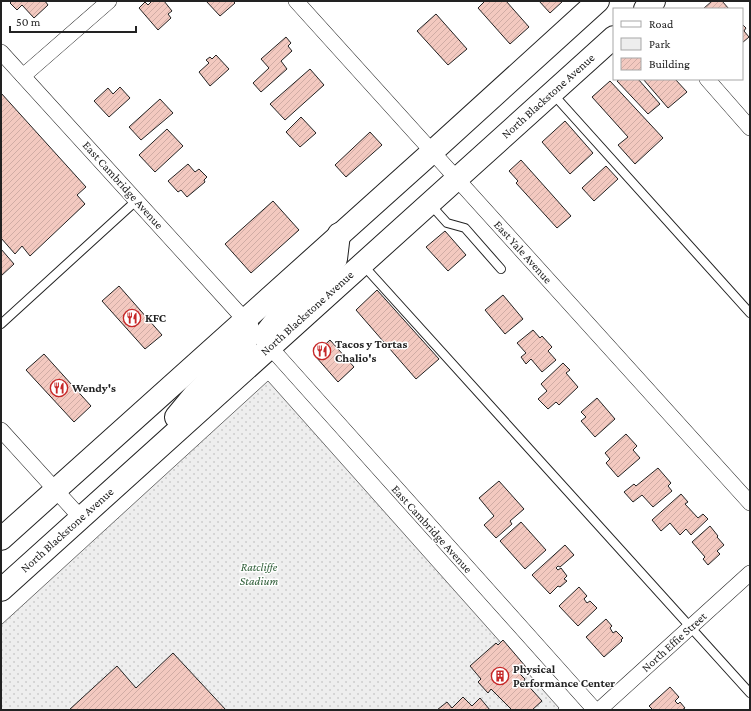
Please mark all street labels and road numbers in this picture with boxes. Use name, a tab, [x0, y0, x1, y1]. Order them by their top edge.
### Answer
street label: North Blackstone Avenue	[499, 51, 597, 141]
street label: East Cambridge Avenue	[80, 138, 166, 232]
street label: East Yale Avenue	[491, 218, 555, 286]
street label: North Blackstone Avenue	[258, 268, 356, 358]
street label: East Cambridge Avenue	[389, 482, 475, 576]
street label: North Blackstone Avenue	[18, 485, 116, 575]
street label: North Effie Street	[639, 608, 710, 675]

